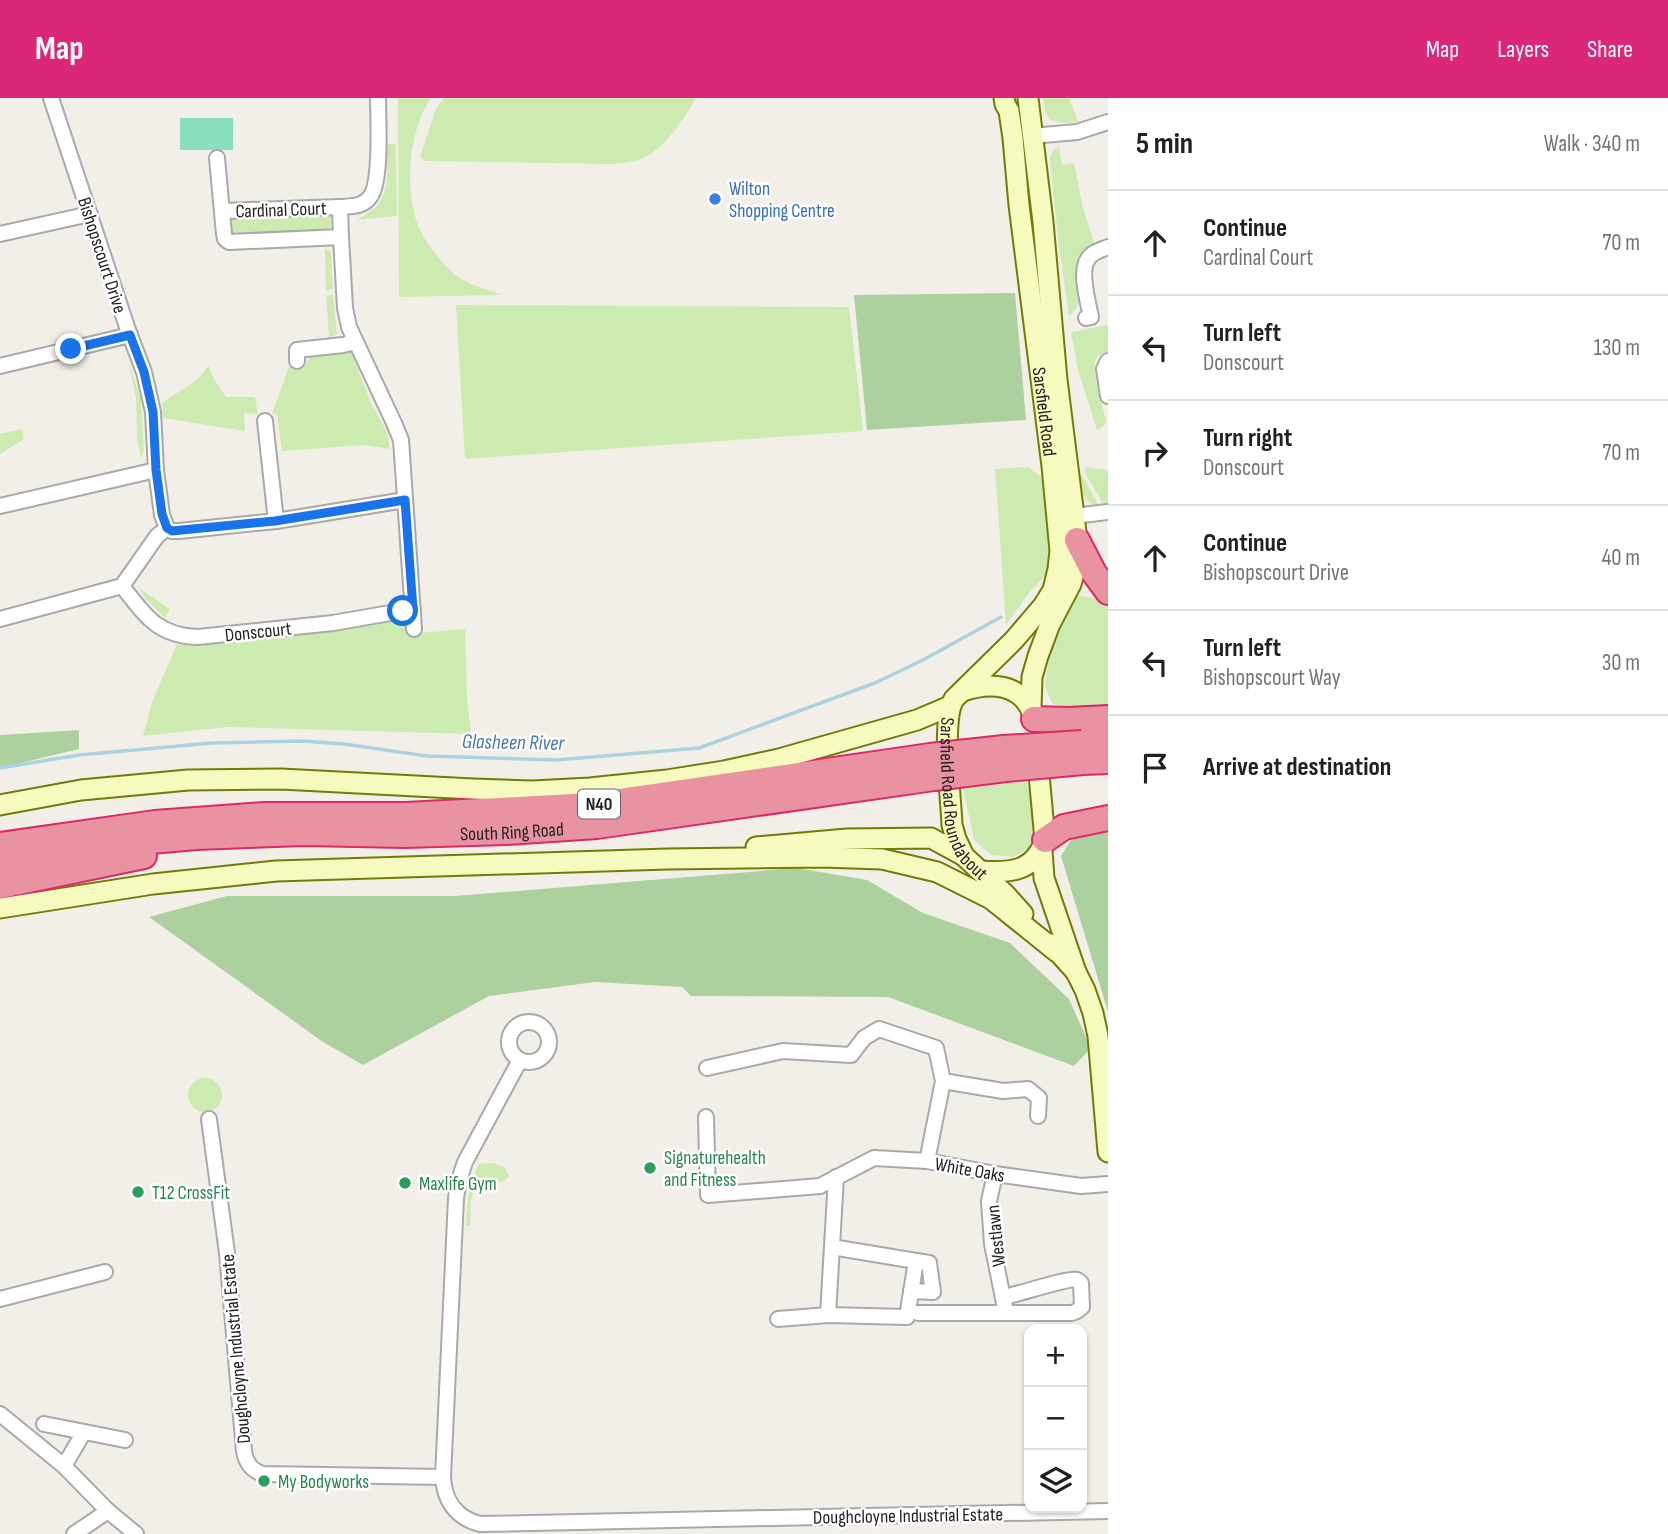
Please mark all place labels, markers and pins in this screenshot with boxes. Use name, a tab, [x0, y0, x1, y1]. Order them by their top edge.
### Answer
place label: Wilton Shopping Centre	[729, 178, 835, 223]
marker: Wilton Shopping Centre	[707, 191, 723, 207]
place label: Signaturehealth and Fitness	[664, 1147, 766, 1192]
marker: Signaturehealth and Fitness	[642, 1160, 658, 1176]
place label: Maxlife Gym	[419, 1173, 497, 1196]
marker: Maxlife Gym	[397, 1175, 413, 1191]
place label: T12 CrossFit	[152, 1182, 230, 1205]
marker: T12 CrossFit	[130, 1184, 146, 1200]
place label: My Bodyworks	[278, 1471, 369, 1494]
marker: My Bodyworks	[256, 1473, 272, 1489]

